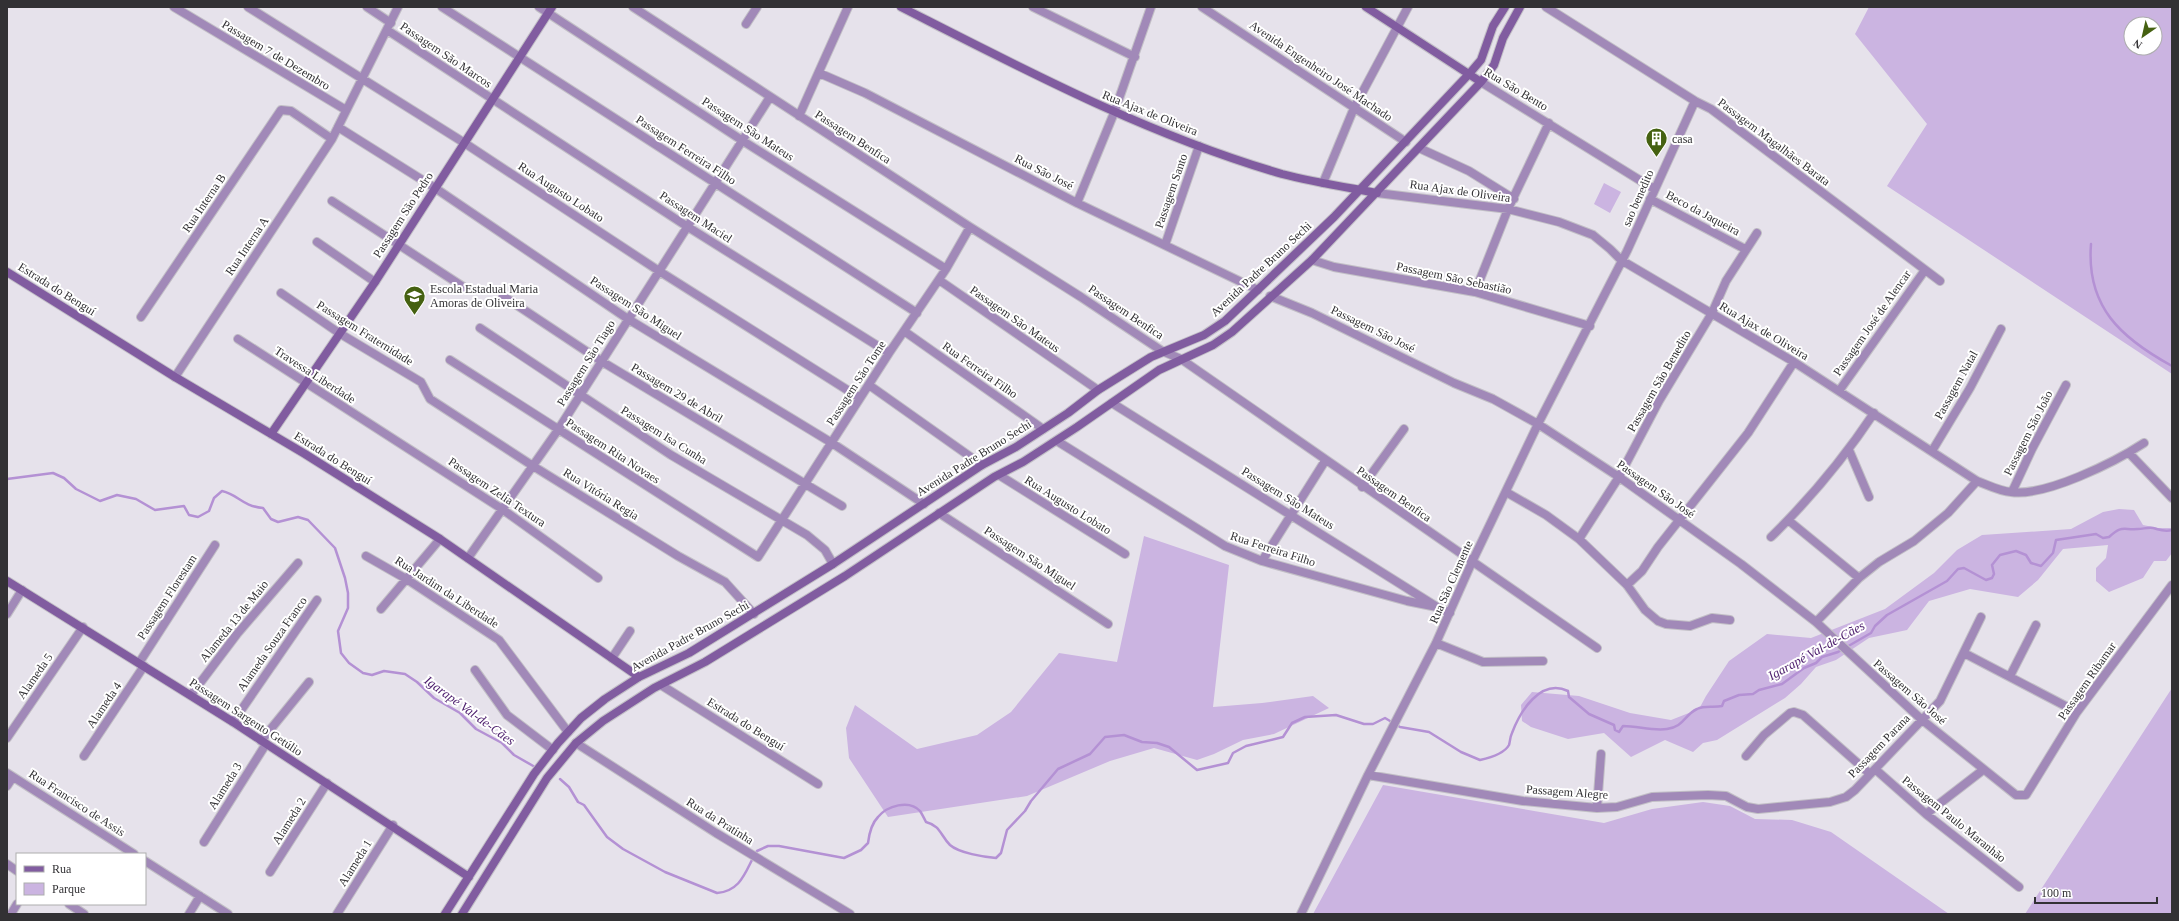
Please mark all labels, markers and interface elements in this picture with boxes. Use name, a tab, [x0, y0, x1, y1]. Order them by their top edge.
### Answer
north arrow	[2123, 16, 2163, 56]
street label: Passagem 7 de Dezembro	[219, 17, 333, 93]
street label: Avenida Engenheiro José Machado	[1247, 18, 1395, 124]
street label: Passagem São Marcos	[398, 19, 495, 91]
text: N	[2131, 37, 2144, 51]
street label: Rua São Bento	[1482, 64, 1550, 114]
street label: Rua Ajax de Oliveira	[1100, 87, 1200, 139]
street label: Passagem São Mateus	[699, 94, 797, 164]
street label: Passagem Magalhães Barata	[1715, 95, 1833, 189]
street label: Passagem Benfica	[812, 107, 894, 167]
street label: Passagem Ferreira Filho	[633, 112, 739, 188]
building icon: casa	[1643, 126, 1669, 159]
place label: casa	[1672, 132, 1693, 146]
street label: Rua São José	[1012, 151, 1076, 193]
street label: Passagem Santo	[1152, 152, 1190, 230]
street label: Rua Augusto Lobato	[516, 159, 606, 225]
street label: sao benedito	[1619, 168, 1657, 228]
street label: Passagem São Pedro	[370, 170, 436, 260]
street label: Rua Interna B	[179, 171, 229, 235]
street label: Rua Ajax de Oliveira	[1409, 177, 1512, 205]
street label: Passagem Maciel	[657, 188, 735, 246]
street label: Beco da Jaqueira	[1664, 188, 1743, 239]
street label: Rua Interna A	[222, 214, 272, 278]
street label: Avenida Padre Bruno Sechi	[1208, 218, 1315, 319]
street label: Passagem São Sebastião	[1395, 259, 1513, 297]
street label: Estrada do Benguí	[16, 260, 99, 319]
street label: Passagem José de Alencar	[1830, 268, 1914, 378]
street label: Passagem São Miguel	[588, 273, 685, 343]
place label: Escola Estadual Maria Amoras de Oliveira	[430, 282, 539, 310]
street label: Passagem Benfica	[1086, 282, 1167, 343]
school or university icon: Escola Estadual Maria Amoras de Oliveira	[401, 283, 427, 316]
street label: Passagem São Mateus	[967, 283, 1063, 356]
street label: Passagem Fraternidade	[314, 298, 416, 368]
street label: Rua Ajax de Oliveira	[1717, 299, 1812, 364]
street label: Passagem São José	[1329, 303, 1417, 355]
street label: Passagem São Tiago	[554, 317, 618, 409]
street label: Passagem São Benedito	[1624, 328, 1694, 434]
street label: Passagem São Tome	[823, 338, 889, 428]
street label: Rua Ferreira Filho	[940, 339, 1020, 401]
street label: Travessa Liberdade	[272, 344, 358, 406]
street label: Passagem Natal	[1931, 348, 1981, 422]
street label: Passagem 29 de Abril	[629, 360, 726, 426]
street label: Passagem São João	[2001, 388, 2055, 478]
street label: Passagem Isa Cunha	[618, 403, 710, 467]
street label: Passagem Rita Novaes	[563, 415, 663, 487]
street label: Avenida Padre Bruno Sechi	[914, 417, 1035, 499]
street label: Estrada do Benguí	[292, 429, 375, 488]
street label: Passagem Zelia Textura	[446, 454, 549, 530]
street label: Passagem São José	[1614, 457, 1698, 521]
street label: Passagem Benfica	[1354, 463, 1434, 525]
street label: Passagem São Mateus	[1239, 464, 1337, 532]
street label: Rua Vitória Regia	[561, 465, 642, 523]
street label: Rua Augusto Lobato	[1022, 473, 1114, 537]
street label: Passagem São Miguel	[982, 523, 1079, 593]
street label: Rua Ferreira Filho	[1229, 529, 1317, 569]
street label: Rua São Clemente	[1426, 538, 1476, 626]
street label: Passagem Florestam	[134, 551, 200, 642]
street label: Rua Jardim da Liberdade	[392, 553, 502, 631]
street label: Alameda 13 de Maio	[197, 577, 271, 665]
street label: Alameda Souza Franco	[234, 594, 310, 694]
street label: Avenida Padre Bruno Sechi	[629, 597, 752, 674]
water label: Igarapé Val-de-Cães	[1765, 618, 1867, 684]
street label: Passagem Ribamar	[2055, 639, 2119, 723]
street label: Alameda 5	[14, 651, 56, 701]
street label: Passagem São José	[1871, 657, 1949, 727]
water label: Igarapé Val-de-Cães	[421, 672, 518, 748]
street label: Passagem Sargento Getúlio	[187, 675, 305, 759]
street label: Alameda 4	[84, 679, 124, 731]
street label: Estrada do Benguí	[705, 695, 788, 754]
street label: Passagem Parana	[1845, 711, 1913, 781]
street label: Alameda 3	[205, 760, 245, 812]
street label: Rua Francisco de Assis	[26, 767, 128, 839]
street label: Passagem Paulo Maranhão	[1899, 773, 2009, 865]
street label: Passagem Alegre	[1525, 782, 1609, 802]
street label: Alameda 2	[269, 795, 309, 847]
street label: Rua da Pratinha	[684, 795, 757, 848]
street label: Alameda 1	[335, 837, 375, 889]
legend	[16, 853, 146, 905]
text: Rua	[52, 862, 72, 876]
scale bar	[2035, 879, 2157, 905]
text: Parque	[52, 882, 85, 896]
text: 100 m	[2041, 886, 2072, 900]

